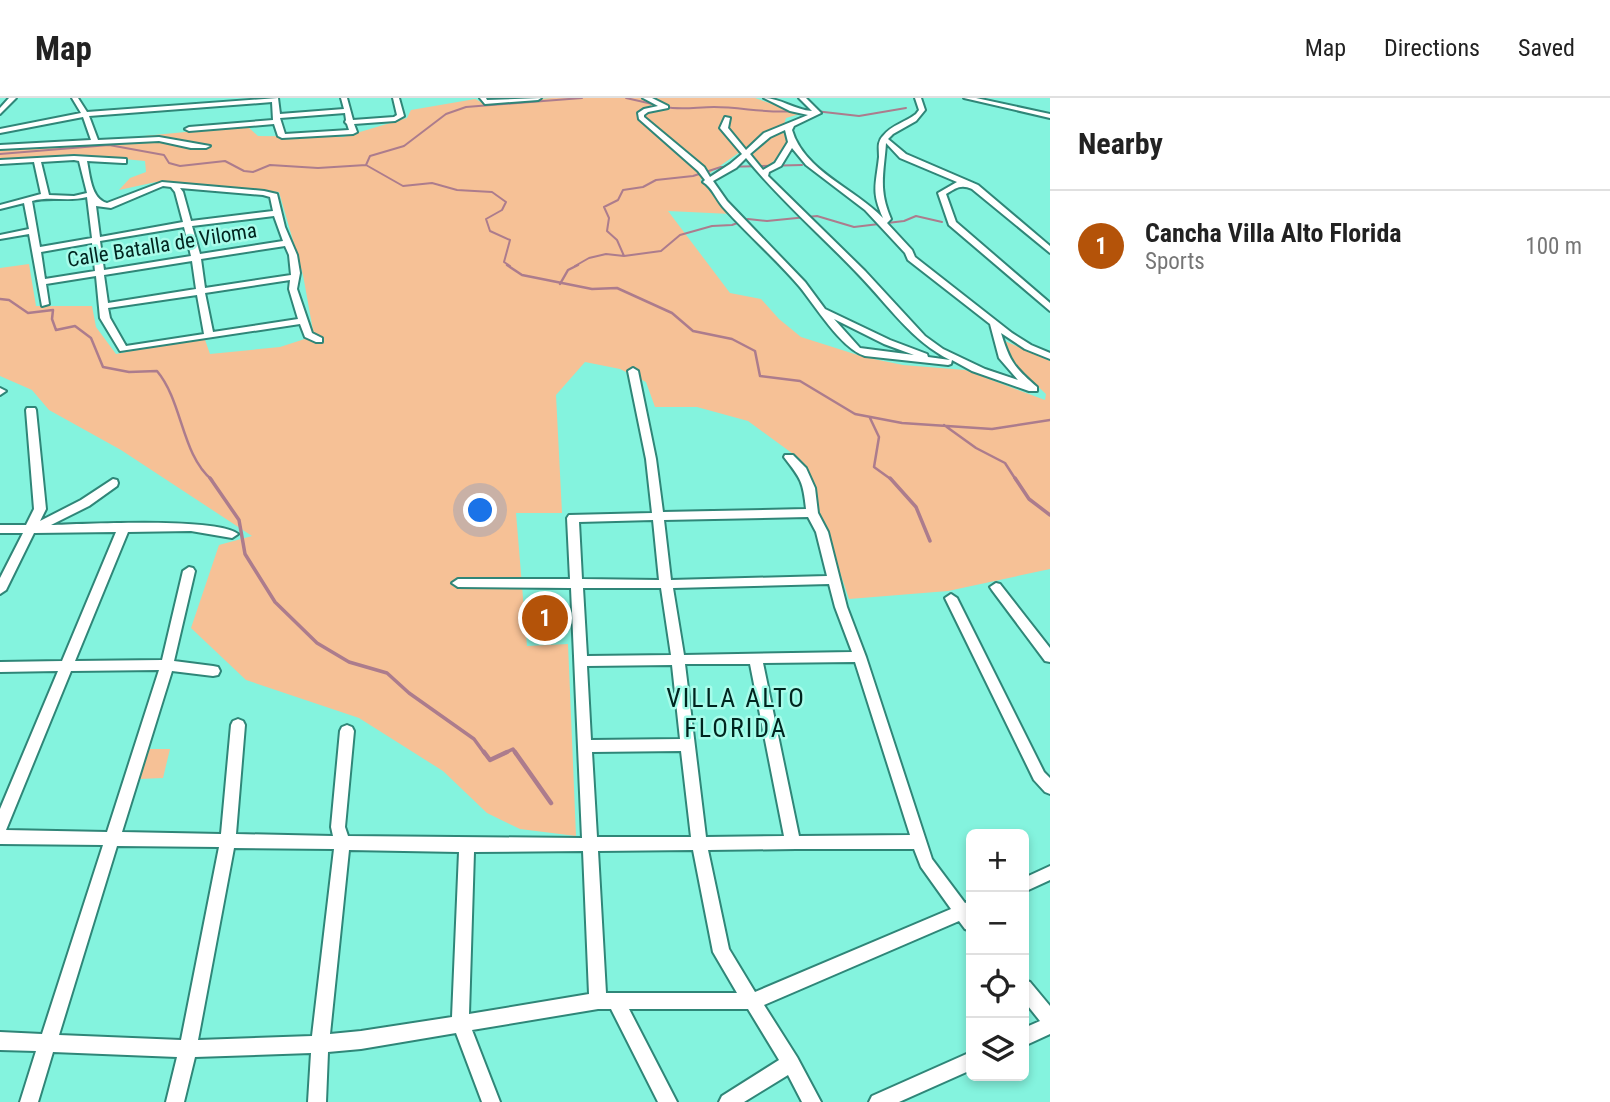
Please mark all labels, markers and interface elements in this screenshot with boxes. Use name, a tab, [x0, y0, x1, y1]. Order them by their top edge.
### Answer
text: Map	[35, 29, 92, 68]
text: Map	[1305, 34, 1346, 62]
text: Directions	[1384, 34, 1480, 62]
text: Saved	[1518, 34, 1575, 62]
text: Nearby	[1078, 126, 1163, 161]
street label: Calle Batalla de Viloma	[66, 218, 258, 272]
text: Cancha Villa Alto Florida	[1145, 218, 1402, 248]
text: 1	[1095, 233, 1107, 260]
text: 100 m	[1525, 233, 1582, 260]
text: Sports	[1145, 248, 1205, 275]
your location	[463, 493, 497, 527]
pin: 1	[522, 592, 568, 644]
district label: VILLA ALTO FLORIDA	[666, 683, 806, 743]
map controls	[966, 829, 1029, 1081]
button: +	[966, 829, 1029, 892]
button: −	[966, 892, 1029, 955]
button: locate	[966, 955, 1029, 1018]
button: layers	[966, 1018, 1029, 1081]

